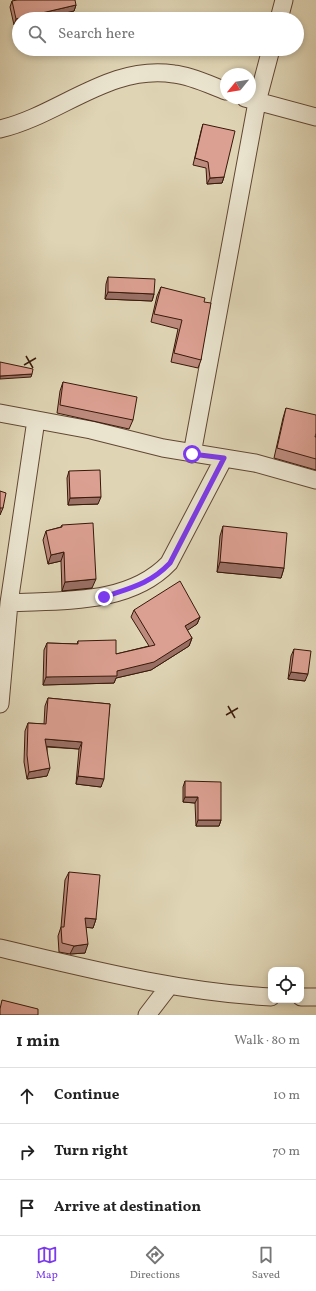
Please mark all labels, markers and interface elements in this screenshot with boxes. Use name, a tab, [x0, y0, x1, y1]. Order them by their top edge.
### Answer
search box	[12, 12, 304, 56]
icon: search	[26, 23, 48, 45]
text: Search here	[58, 24, 135, 45]
north arrow	[220, 68, 256, 104]
route start	[183, 445, 201, 463]
route end	[95, 588, 113, 606]
map controls	[268, 967, 304, 1003]
button: locate	[268, 967, 304, 1003]
text: 1 min	[16, 1030, 60, 1053]
text: Walk · 80 m	[234, 1032, 300, 1050]
icon: ahead	[16, 1085, 38, 1107]
text: Continue	[54, 1085, 119, 1106]
text: 10 m	[273, 1087, 300, 1105]
icon: right	[16, 1141, 38, 1163]
text: Turn right	[54, 1141, 128, 1162]
text: 70 m	[272, 1143, 300, 1161]
icon: arrive	[16, 1197, 38, 1219]
text: Arrive at destination	[54, 1197, 201, 1218]
tab: Map	[36, 1244, 58, 1283]
tab: Directions	[130, 1244, 180, 1283]
tab: Saved	[252, 1244, 280, 1283]

